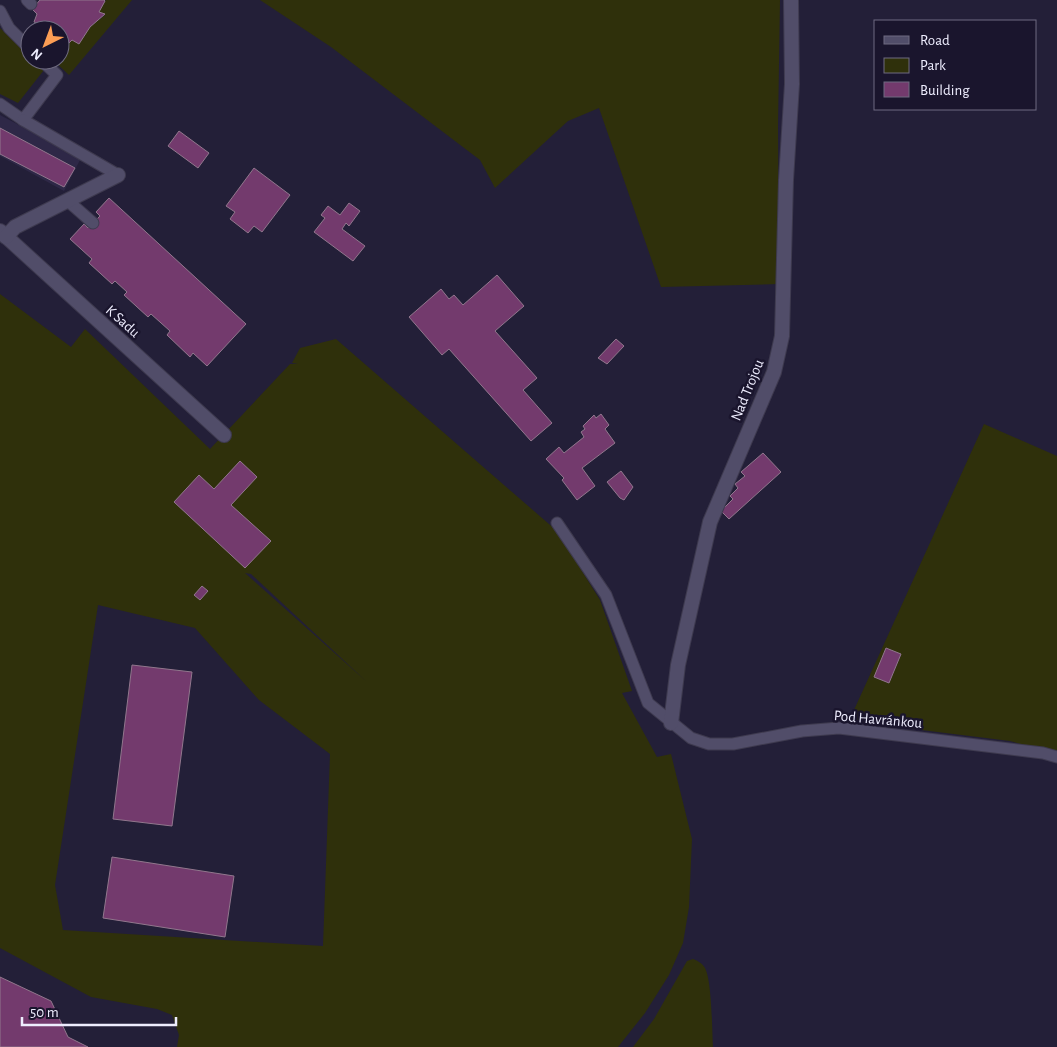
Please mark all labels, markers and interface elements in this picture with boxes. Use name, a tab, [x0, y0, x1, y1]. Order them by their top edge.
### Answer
north arrow	[20, 20, 70, 70]
legend	[874, 20, 1037, 110]
text: Road	[920, 33, 950, 48]
text: N	[29, 45, 45, 62]
text: Park	[920, 58, 946, 73]
text: Building	[920, 83, 970, 98]
street label: K Sadu	[103, 302, 143, 340]
street label: Nad Trojou	[728, 357, 767, 423]
street label: Pod Havránkou	[833, 708, 923, 731]
scale bar	[22, 994, 176, 1026]
text: 50 m	[30, 1005, 59, 1020]

